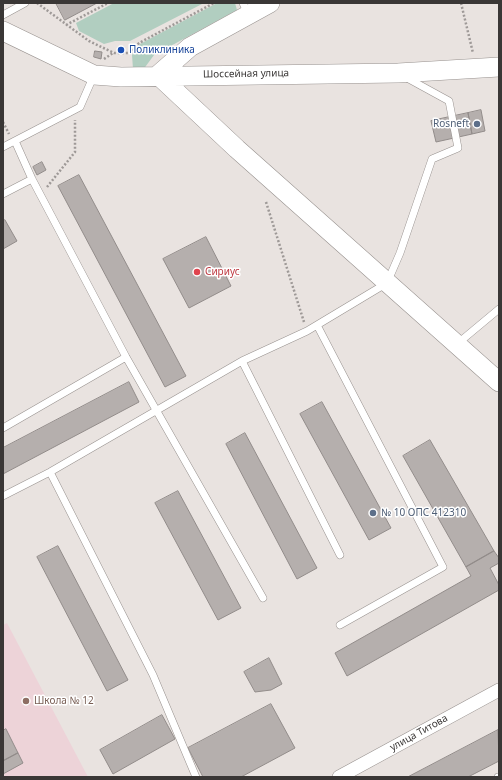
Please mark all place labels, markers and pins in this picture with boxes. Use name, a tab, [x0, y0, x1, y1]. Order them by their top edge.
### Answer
place label: Поликлиника	[129, 44, 195, 56]
marker: Поликлиника	[116, 45, 126, 55]
place label: Rosneft	[433, 118, 469, 130]
marker: Rosneft	[472, 119, 482, 129]
place label: Сириус	[205, 266, 240, 278]
marker: Сириус	[192, 267, 202, 277]
place label: № 10 ОПС 412310	[381, 507, 466, 519]
marker: № 10 ОПС 412310	[368, 508, 378, 518]
place label: Школа № 12	[34, 695, 94, 707]
marker: Школа № 12	[21, 696, 31, 706]

